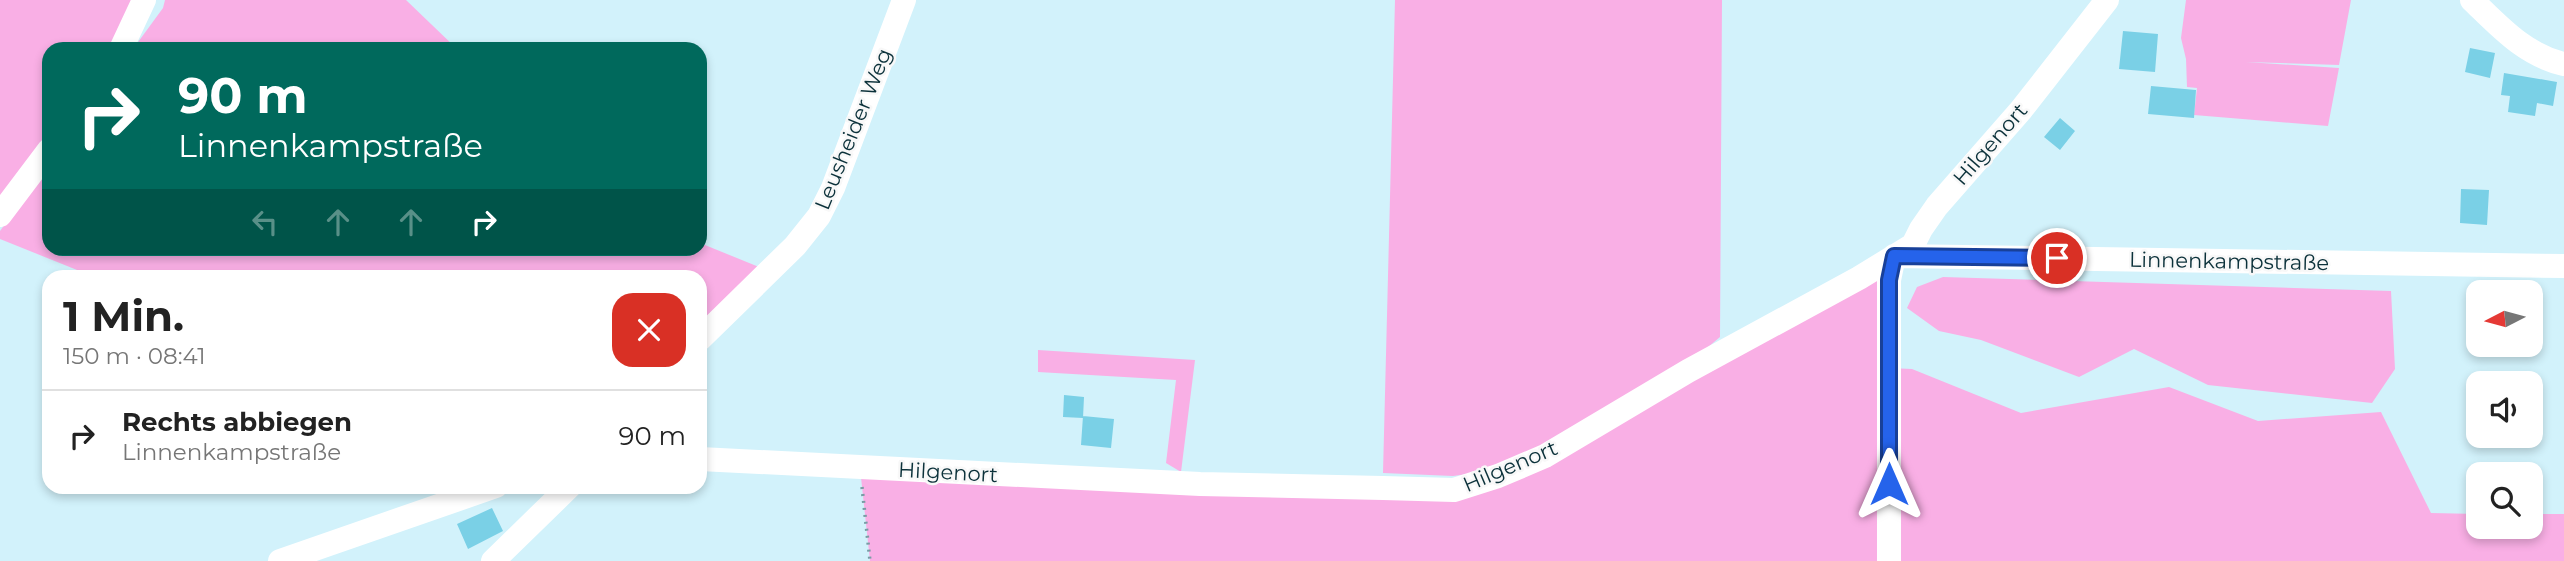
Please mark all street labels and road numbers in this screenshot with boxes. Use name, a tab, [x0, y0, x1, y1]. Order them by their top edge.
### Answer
street label: Leusheider Weg	[809, 45, 897, 213]
street label: Hilgenort	[1948, 98, 2032, 190]
street label: Linnenkampstraße	[2129, 247, 2329, 275]
street label: Hilgenort	[1459, 435, 1561, 497]
street label: Hilgenort	[897, 457, 999, 487]

